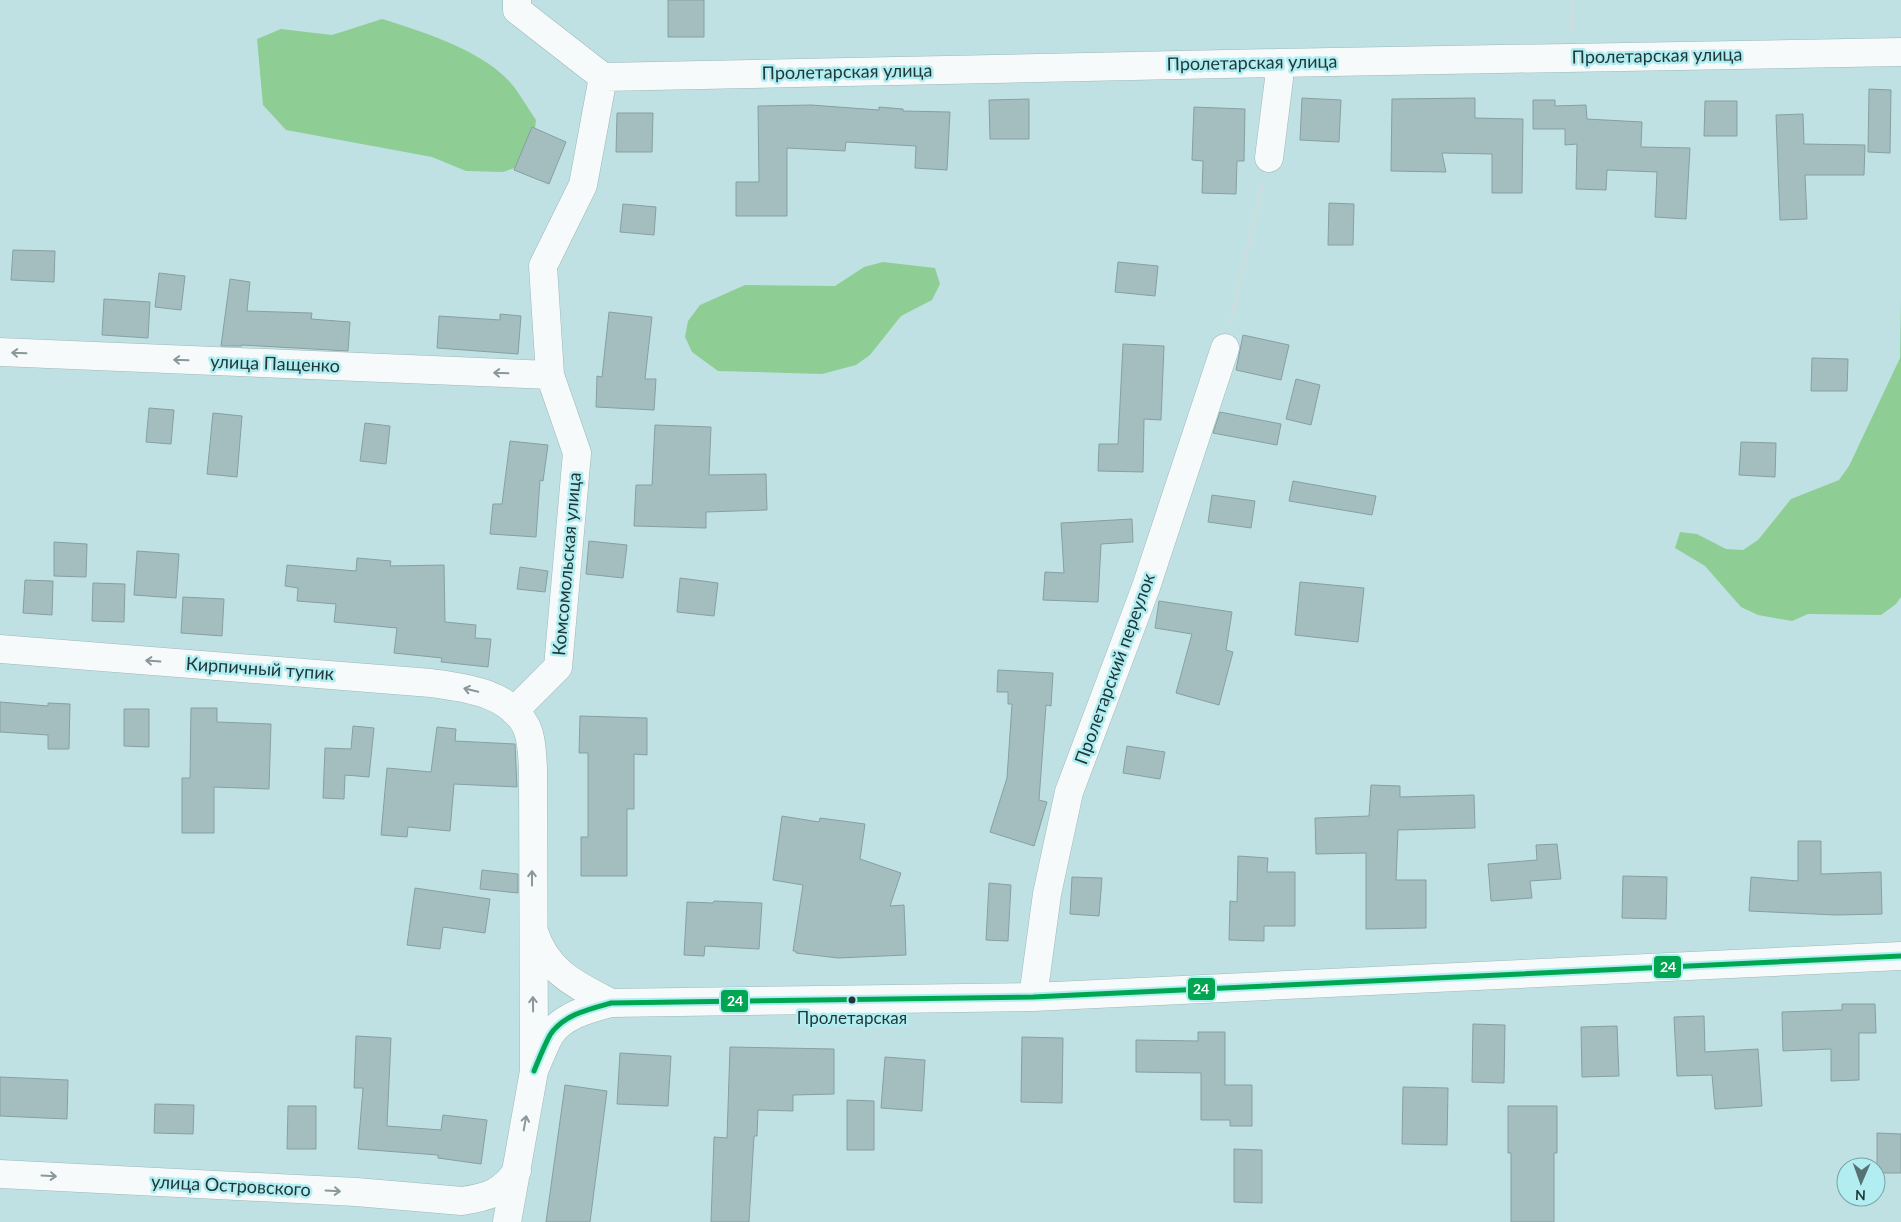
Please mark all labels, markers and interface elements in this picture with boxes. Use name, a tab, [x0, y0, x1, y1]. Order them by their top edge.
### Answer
street label: Пролетарская улица	[1572, 43, 1742, 67]
street label: Пролетарская улица	[1167, 50, 1337, 74]
street label: Пролетарская улица	[762, 59, 932, 83]
one-way arrow	[11, 348, 27, 357]
street label: улица Пащенко	[210, 350, 340, 376]
one-way arrow	[173, 355, 189, 364]
one-way arrow	[493, 369, 509, 378]
street label: Комсомольская улица	[547, 471, 585, 657]
street label: Пролетарский переулок	[1069, 569, 1159, 767]
street label: Кирпичный тупик	[185, 652, 336, 684]
one-way arrow	[145, 656, 161, 666]
one-way arrow	[464, 685, 480, 694]
one-way arrow	[527, 870, 537, 886]
line badge: 24	[1653, 955, 1682, 979]
text: 24	[1660, 958, 1676, 975]
line badge: 24	[1187, 977, 1216, 1001]
text: 24	[1193, 980, 1209, 997]
line badge: 24	[720, 989, 749, 1013]
text: 24	[727, 992, 743, 1009]
marker: Пролетарская	[847, 995, 857, 1005]
one-way arrow	[528, 997, 538, 1013]
place label: Пролетарская	[797, 1007, 907, 1028]
one-way arrow	[521, 1115, 531, 1131]
north arrow	[1836, 1157, 1886, 1207]
street label: улица Островского	[151, 1170, 311, 1200]
one-way arrow	[40, 1172, 56, 1181]
one-way arrow	[325, 1187, 341, 1196]
text: N	[1855, 1187, 1866, 1204]

